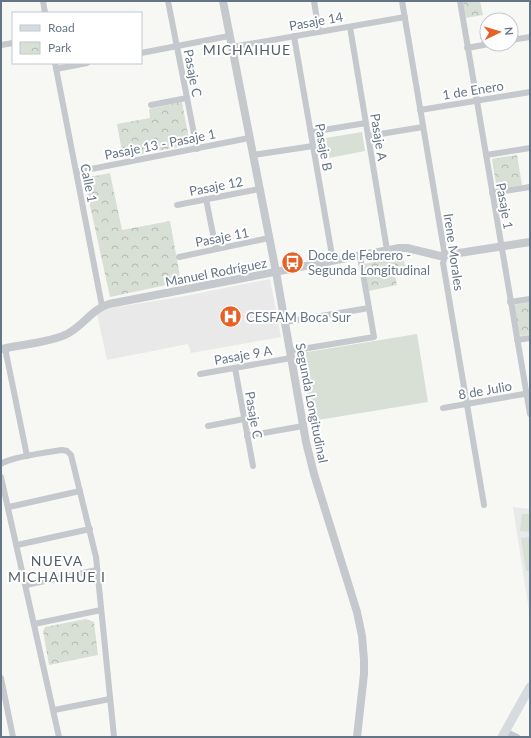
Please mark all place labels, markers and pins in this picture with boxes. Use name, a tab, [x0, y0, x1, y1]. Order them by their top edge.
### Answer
place label: Doce de Febrero - Segunda Longitudinal	[308, 247, 430, 278]
bus stop icon: Doce de Febrero - Segunda Longitudinal	[280, 249, 306, 275]
hospital icon: CESFAM Boca Sur	[217, 304, 243, 330]
place label: CESFAM Boca Sur	[246, 309, 351, 325]

